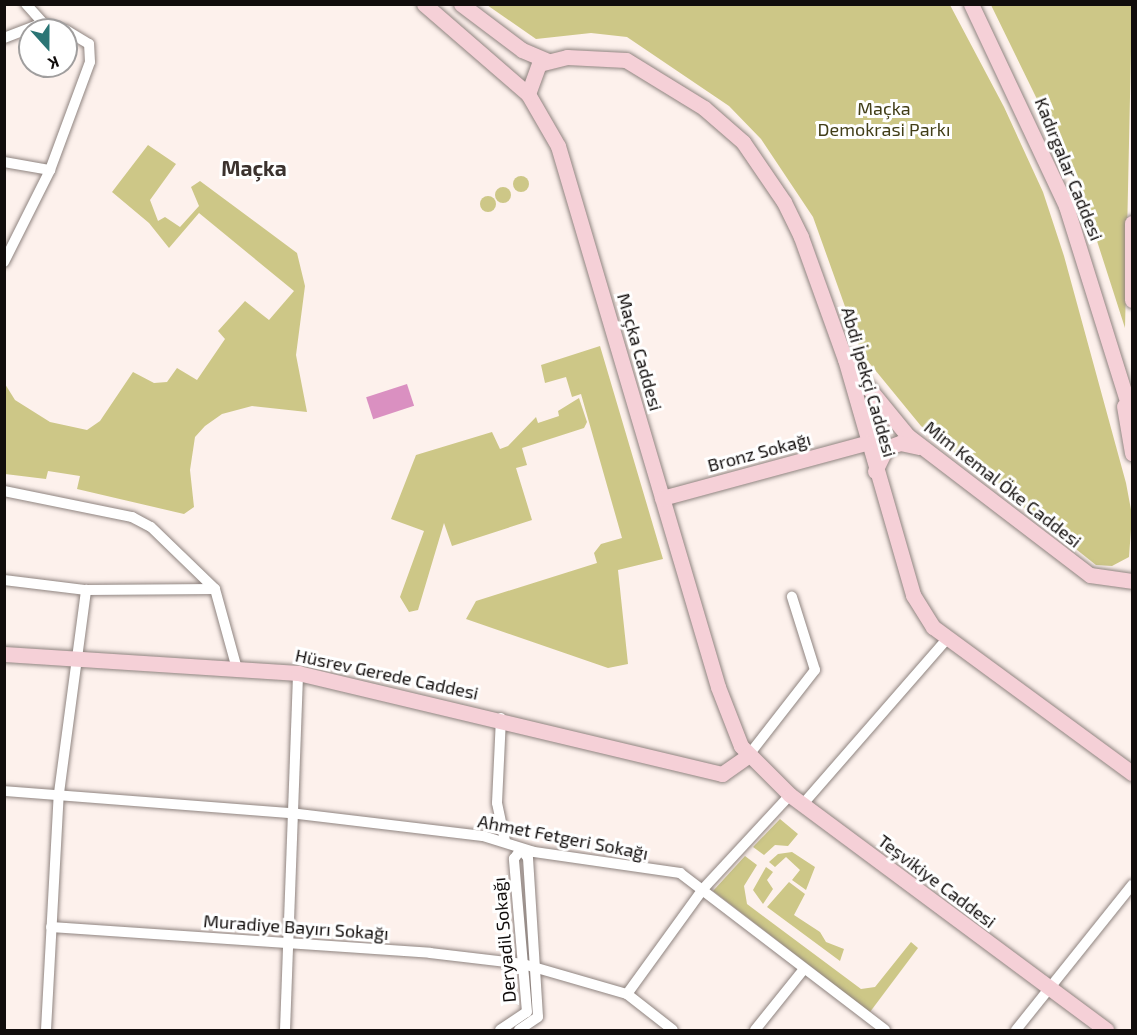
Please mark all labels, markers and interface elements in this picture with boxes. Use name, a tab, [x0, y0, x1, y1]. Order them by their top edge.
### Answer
north arrow	[18, 18, 78, 78]
text: K	[46, 53, 62, 74]
street label: Kadırgalar Caddesi	[1030, 94, 1108, 244]
park label: Maçka Demokrasi Parkı	[818, 98, 950, 140]
district label: Maçka	[221, 155, 287, 181]
street label: Maçka Caddesi	[613, 291, 667, 413]
street label: Abdi İpekçi Caddesi	[837, 304, 901, 460]
street label: Mim Kemal Öke Caddesi	[920, 416, 1086, 552]
street label: Bronz Sokağı	[705, 428, 813, 476]
street label: Hüsrev Gerede Caddesi	[293, 644, 481, 704]
street label: Ahmet Fetgeri Sokağı	[476, 810, 650, 864]
street label: Teşvikiye Caddesi	[874, 830, 1000, 932]
street label: Deryadil Sokağı	[488, 876, 520, 1004]
street label: Muradiye Bayırı Sokağı	[203, 910, 389, 944]

